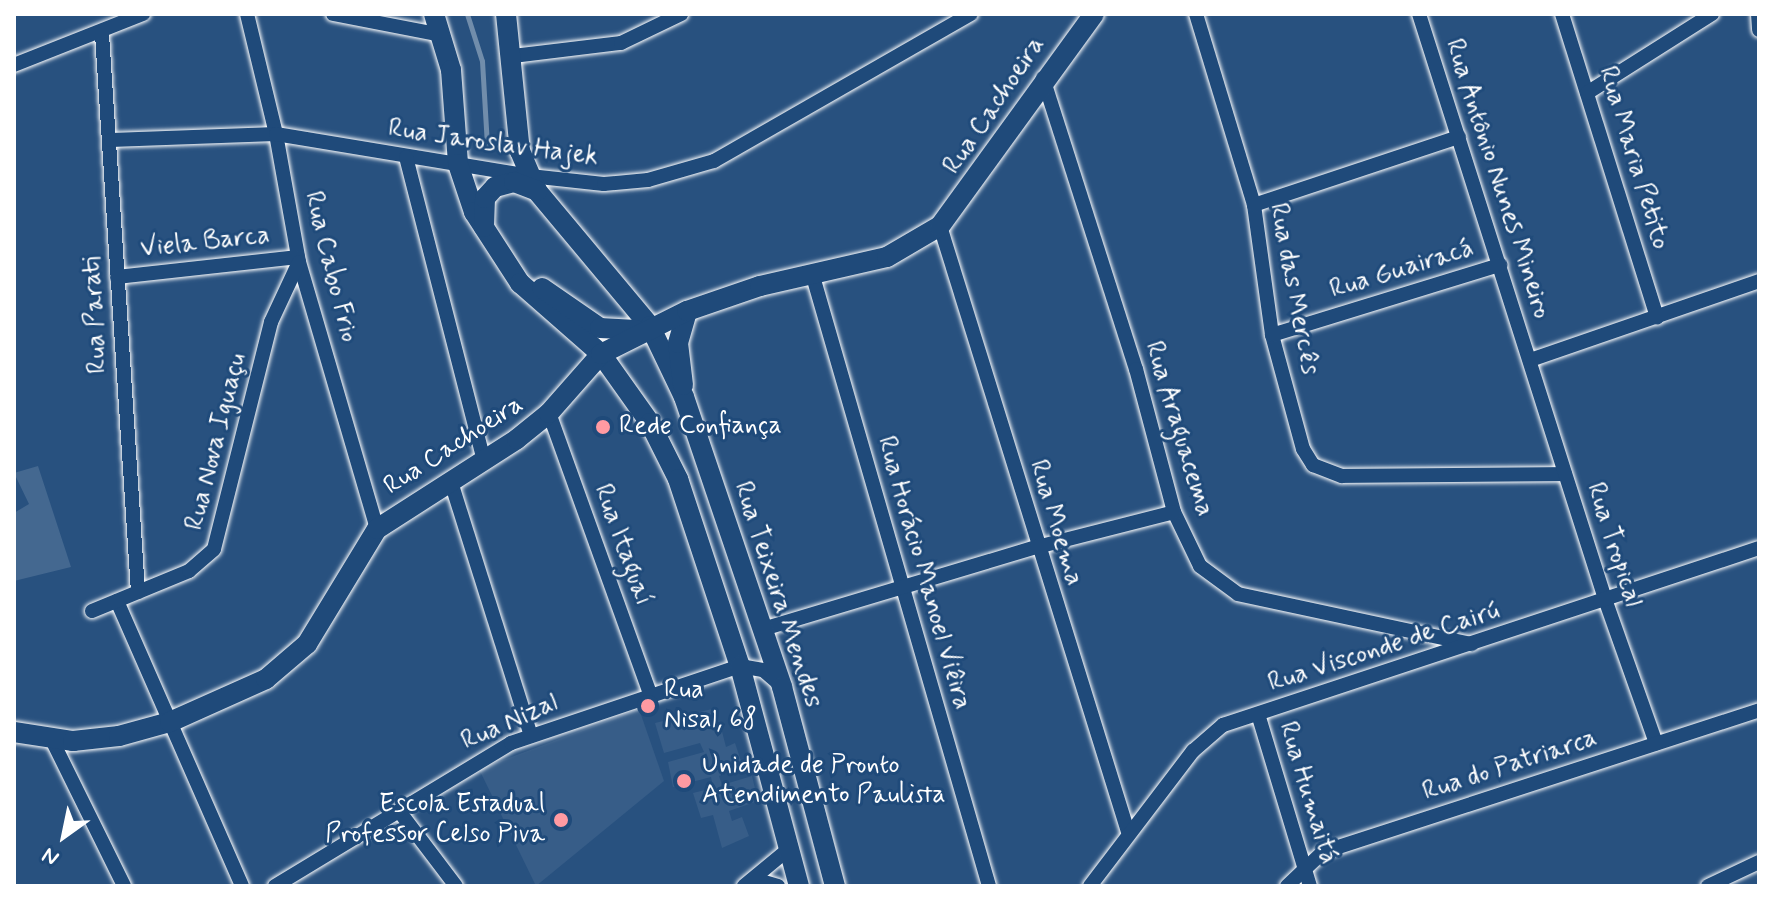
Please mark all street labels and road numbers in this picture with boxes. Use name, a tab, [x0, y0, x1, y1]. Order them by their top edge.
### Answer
street label: Rua Cachoeira	[938, 32, 1052, 180]
street label: Rua Antônio Nunes Mineiro	[1437, 37, 1557, 321]
street label: Rua Maria Petito	[1590, 63, 1676, 253]
street label: Rua Jaroslav Hajek	[387, 114, 599, 174]
street label: Rua Cabo Frio	[296, 189, 364, 345]
street label: Rua das Mercês	[1261, 202, 1325, 376]
street label: Viela Barca	[140, 221, 270, 265]
street label: Rua Guairacá	[1329, 234, 1475, 306]
street label: Rua Parati	[77, 258, 115, 372]
street label: Rua Araguacema	[1136, 336, 1220, 522]
street label: Rua Nova Iguaçu	[181, 353, 253, 531]
street label: Rua Cachoeira	[380, 390, 528, 502]
street label: Rua Horácio Manoel Viêira	[869, 433, 977, 713]
street label: Rua Moema	[1021, 455, 1089, 591]
street label: Rua Itaguaí	[584, 476, 660, 614]
street label: Rua Tropical	[1578, 479, 1648, 611]
street label: Rua Teixeira Mendes	[727, 480, 827, 710]
street label: Rua Visconde de Cairú	[1265, 596, 1503, 700]
street label: Rua Nizal	[457, 688, 563, 758]
street label: Rua Humaitá	[1271, 720, 1343, 866]
street label: Rua do Patriarca	[1418, 723, 1602, 809]

